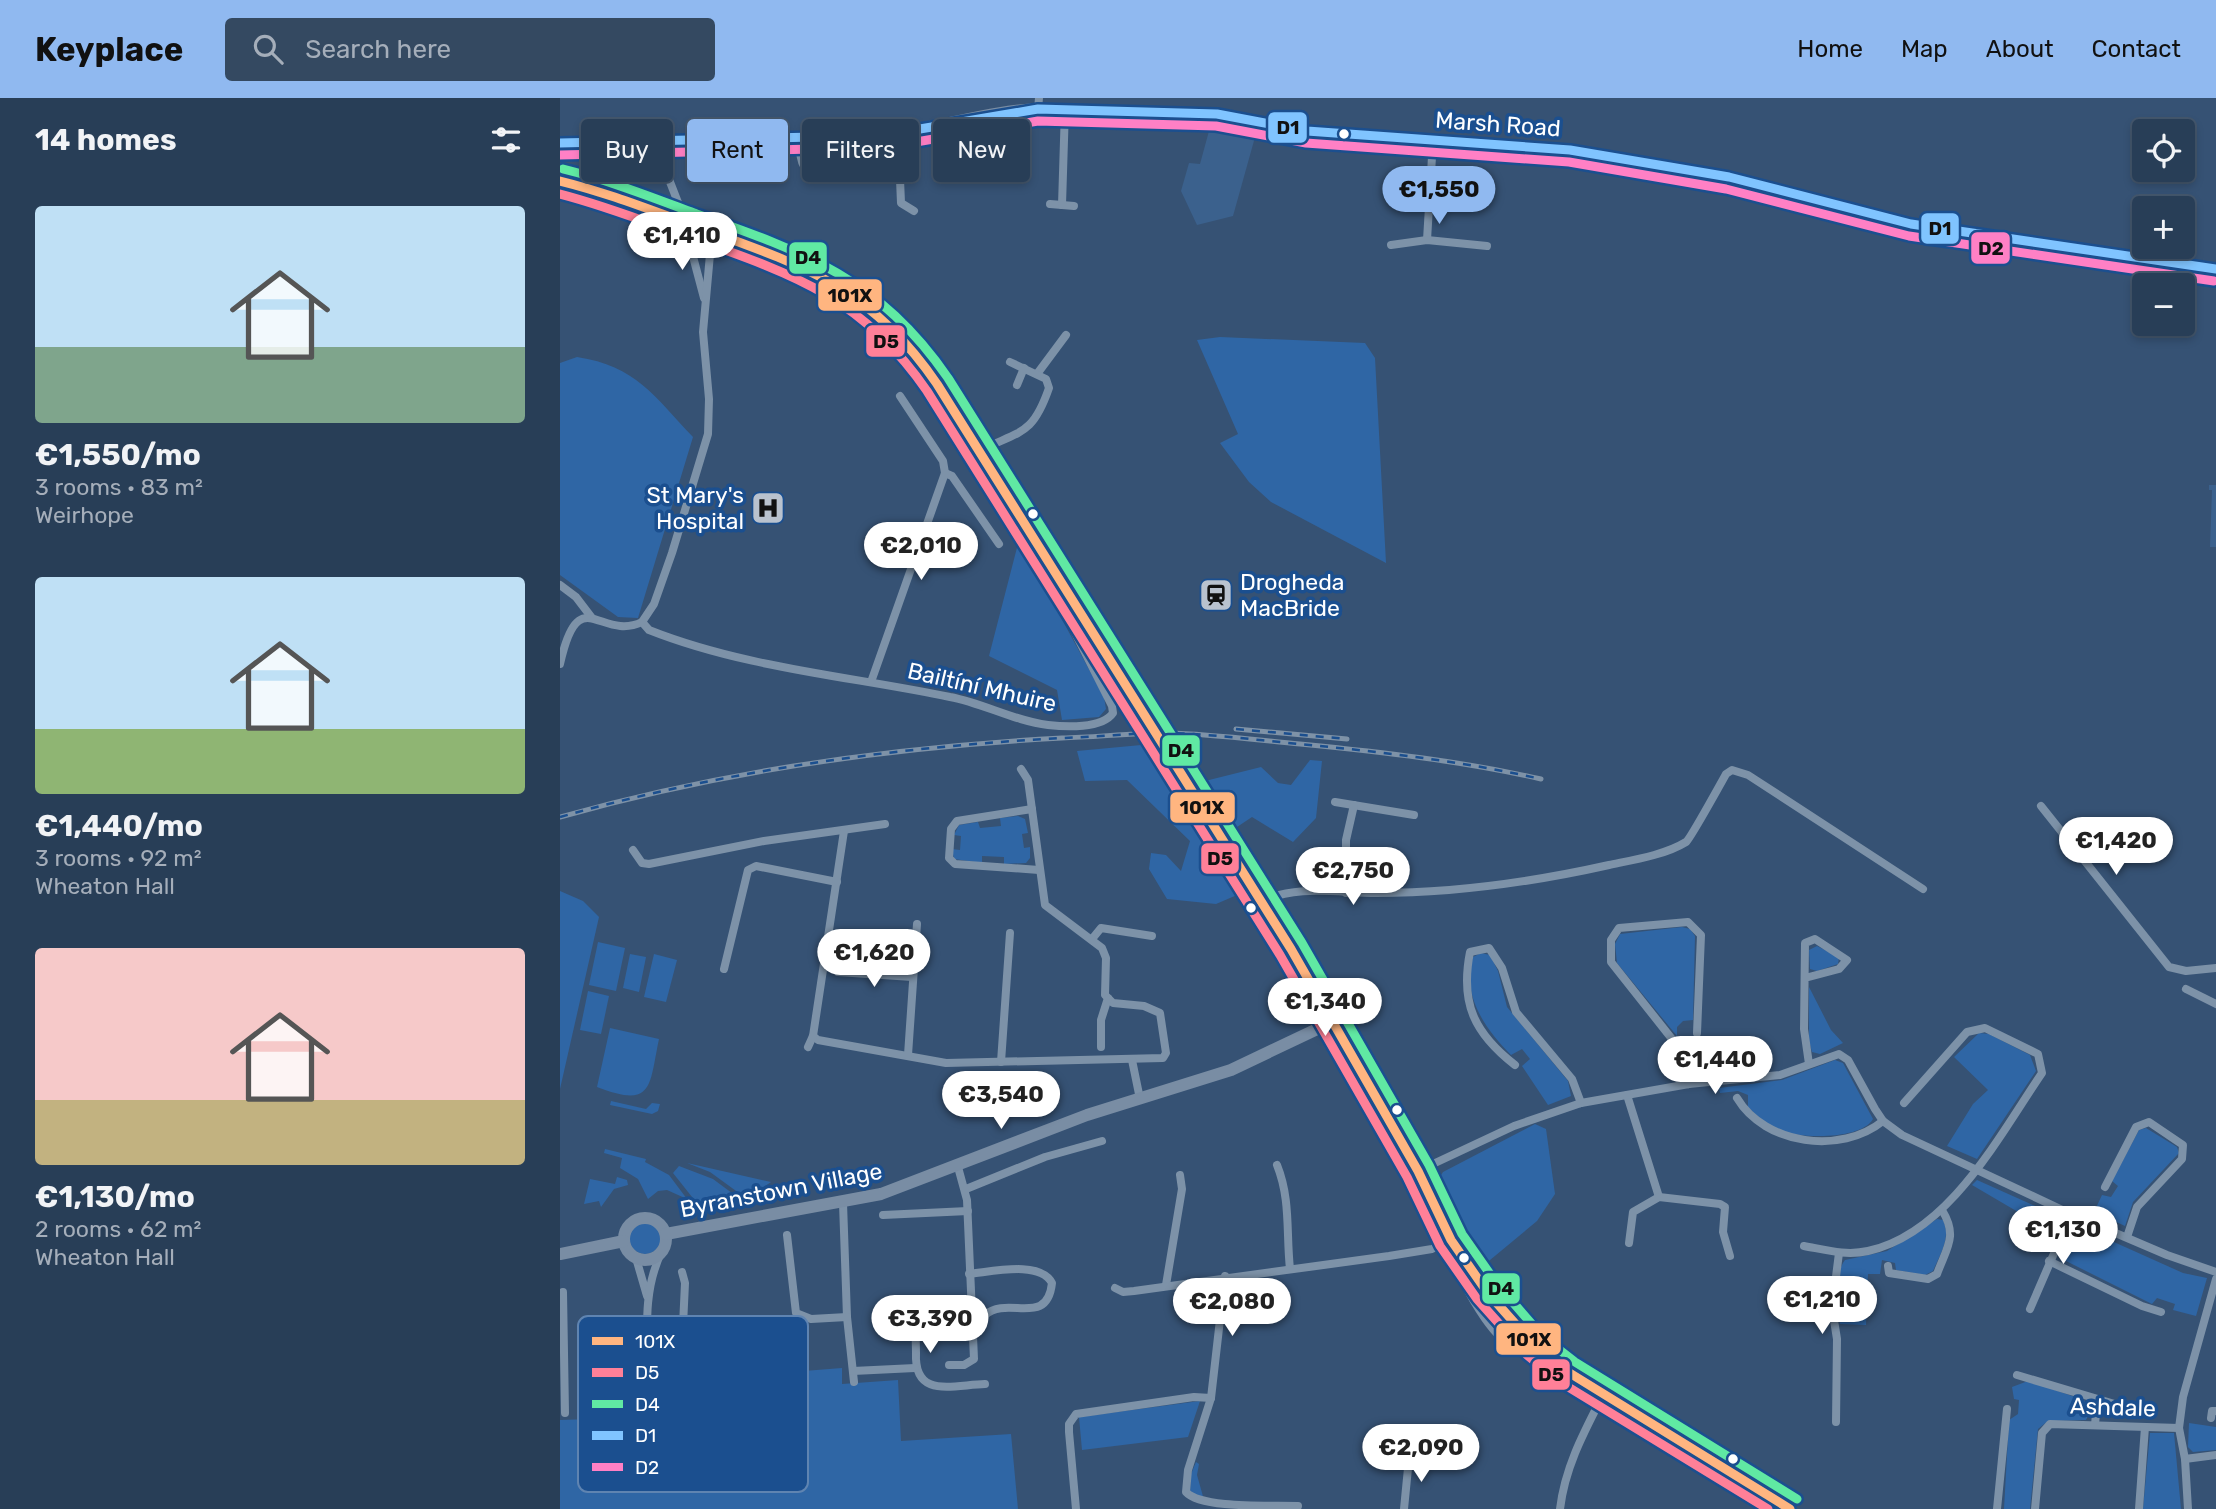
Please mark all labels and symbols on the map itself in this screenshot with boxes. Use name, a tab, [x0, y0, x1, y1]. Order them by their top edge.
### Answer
street label: Marsh Road	[1434, 106, 1562, 142]
line badge: D1	[1267, 111, 1308, 144]
text: D1	[1276, 116, 1300, 139]
unlabelled marker	[1337, 127, 1351, 141]
pin: €1,550	[1382, 166, 1496, 226]
pin: €1,410	[625, 212, 739, 272]
line badge: D1	[1920, 212, 1960, 245]
text: D1	[1928, 217, 1952, 240]
line badge: D2	[1970, 231, 2011, 265]
text: D2	[1978, 237, 2004, 260]
line badge: D4	[788, 241, 828, 275]
text: D4	[795, 246, 821, 269]
line badge: 101X	[817, 278, 883, 312]
text: 101X	[828, 284, 872, 307]
line badge: D5	[865, 324, 906, 358]
text: D5	[873, 330, 899, 353]
place label: St Mary's Hospital	[646, 481, 744, 535]
hospital icon: St Mary's Hospital	[749, 489, 787, 527]
unlabelled marker	[1026, 507, 1040, 521]
pin: €2,010	[864, 522, 978, 582]
place label: Drogheda MacBride	[1240, 568, 1345, 622]
station icon: Drogheda MacBride	[1197, 576, 1235, 614]
street label: Bailtíní Mhuire	[905, 656, 1059, 718]
line badge: D4	[1161, 734, 1201, 767]
text: D4	[1168, 739, 1194, 762]
line badge: 101X	[1169, 791, 1236, 824]
text: 101X	[1180, 796, 1224, 819]
pin: €1,420	[2059, 818, 2173, 877]
line badge: D5	[1200, 842, 1240, 875]
text: D5	[1207, 847, 1233, 870]
pin: €2,750	[1296, 848, 1410, 907]
unlabelled marker	[1244, 901, 1258, 915]
pin: €1,620	[817, 930, 931, 989]
pin: €1,340	[1268, 978, 1382, 1038]
pin: €1,440	[1658, 1037, 1772, 1096]
pin: €3,540	[944, 1072, 1058, 1131]
unlabelled marker	[1390, 1103, 1404, 1117]
street label: Byranstown Village	[678, 1157, 884, 1223]
pin: €1,130	[2006, 1206, 2120, 1266]
unlabelled marker	[1457, 1251, 1471, 1265]
line badge: D4	[1481, 1272, 1521, 1305]
pin: €1,210	[1765, 1276, 1879, 1336]
text: D4	[1488, 1277, 1514, 1300]
pin: €2,080	[1175, 1278, 1289, 1338]
pin: €3,390	[873, 1296, 987, 1355]
legend	[578, 1316, 808, 1492]
line badge: 101X	[1495, 1322, 1562, 1356]
text: 101X	[1507, 1328, 1551, 1351]
text: 101X	[635, 1330, 675, 1353]
line badge: D5	[1531, 1358, 1571, 1391]
text: D5	[635, 1361, 659, 1384]
text: D5	[1538, 1363, 1564, 1386]
street label: Ashdale	[2070, 1392, 2156, 1422]
text: D4	[635, 1393, 660, 1416]
text: D1	[635, 1424, 656, 1447]
pin: €2,090	[1364, 1424, 1478, 1484]
unlabelled marker	[1726, 1452, 1740, 1466]
text: D2	[635, 1456, 659, 1479]

